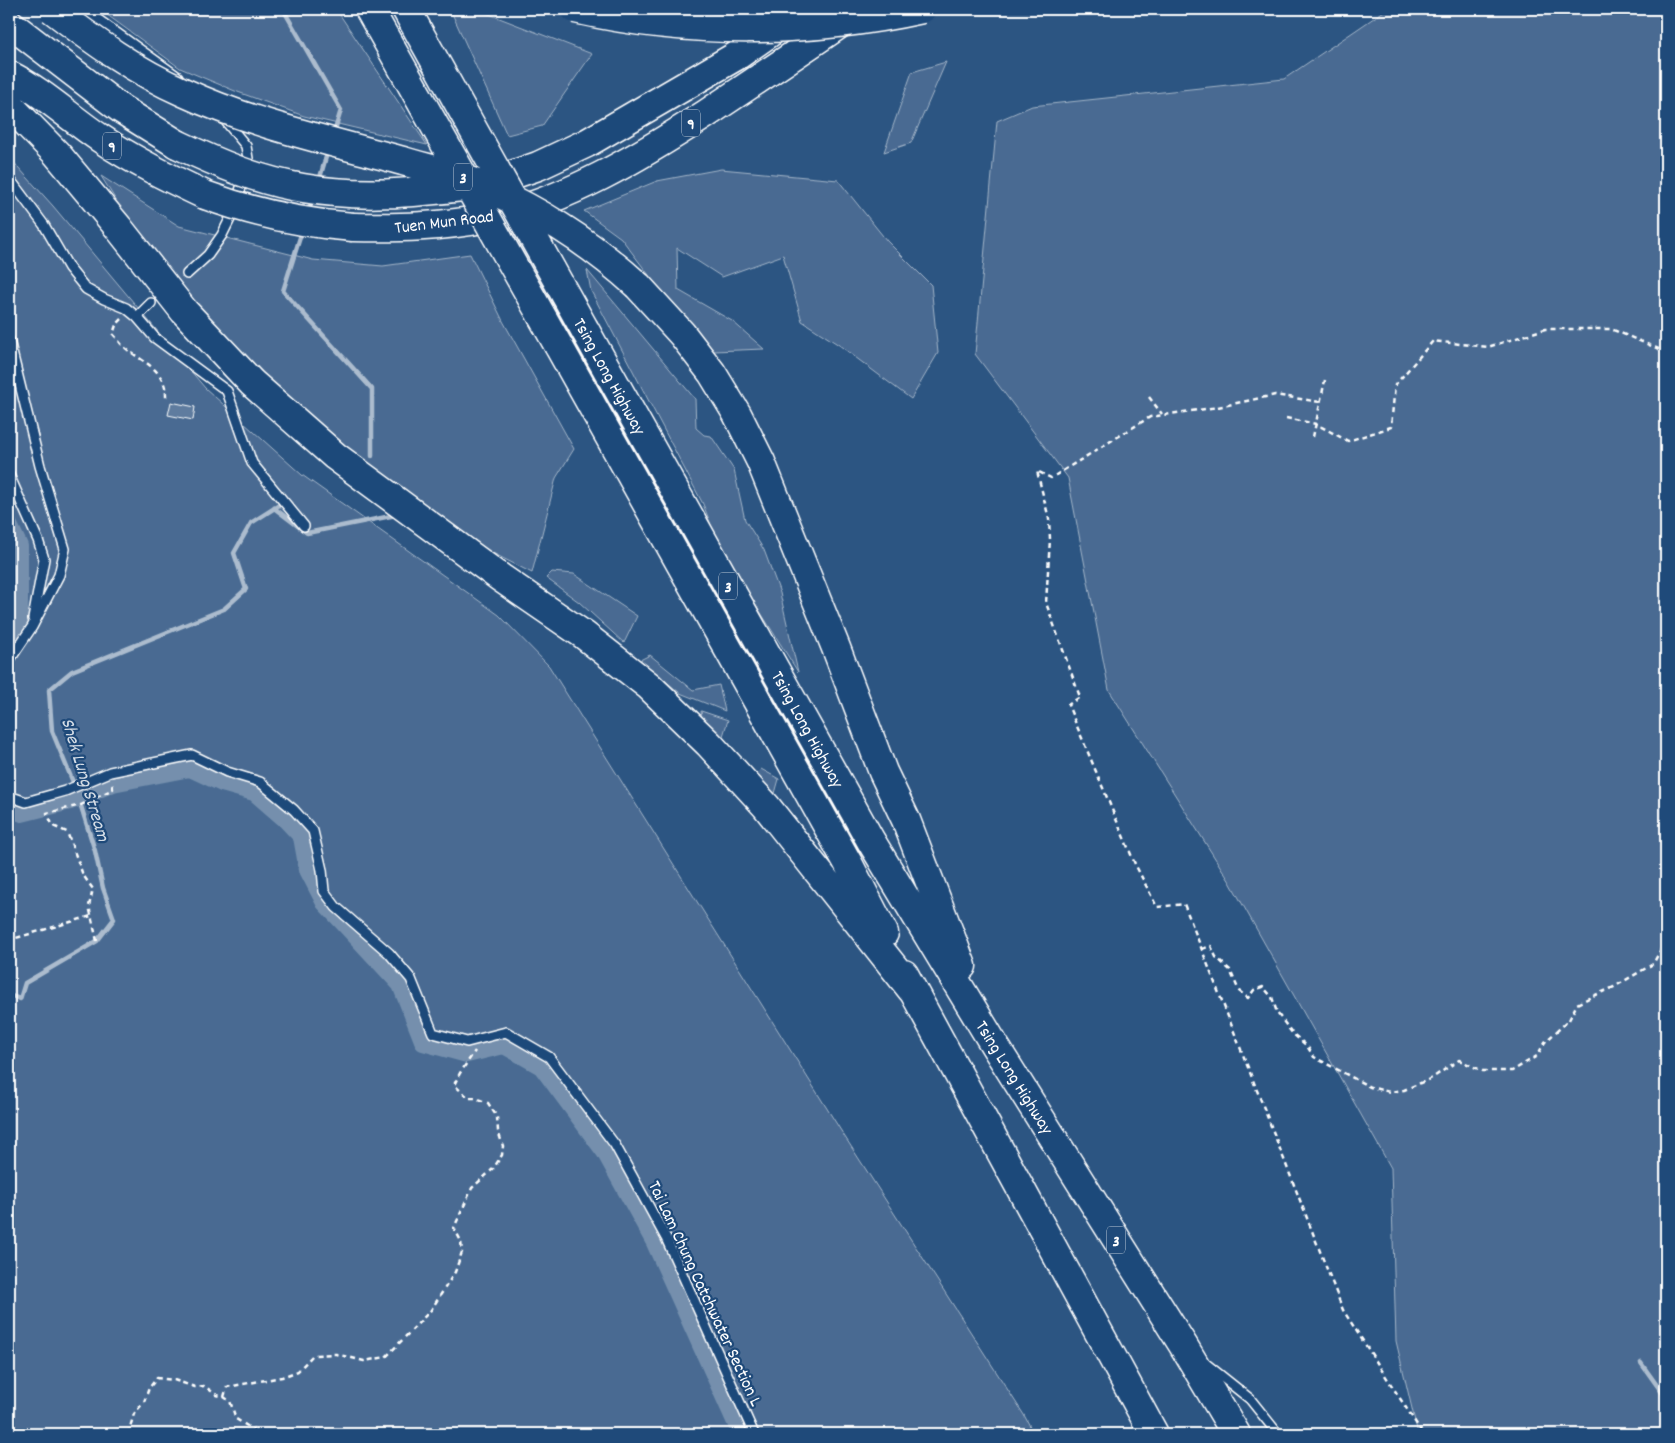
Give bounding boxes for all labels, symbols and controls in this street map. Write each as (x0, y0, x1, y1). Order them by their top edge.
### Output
road number: 9 (682, 110, 700, 136)
road number: 9 (103, 132, 121, 160)
road number: 3 (454, 163, 472, 190)
street label: Tuen Mun Road (393, 205, 495, 242)
street label: Tsing Long Highway (565, 314, 651, 441)
road number: 3 (719, 572, 737, 600)
street label: Tsing Long Highway (763, 667, 849, 794)
water label: Shek Lung Stream (52, 715, 116, 846)
street label: Tsing Long Highway (968, 1017, 1058, 1141)
street label: Tai Lam Chung Catchwater Section L (640, 1177, 767, 1412)
road number: 3 (1107, 1226, 1125, 1254)

